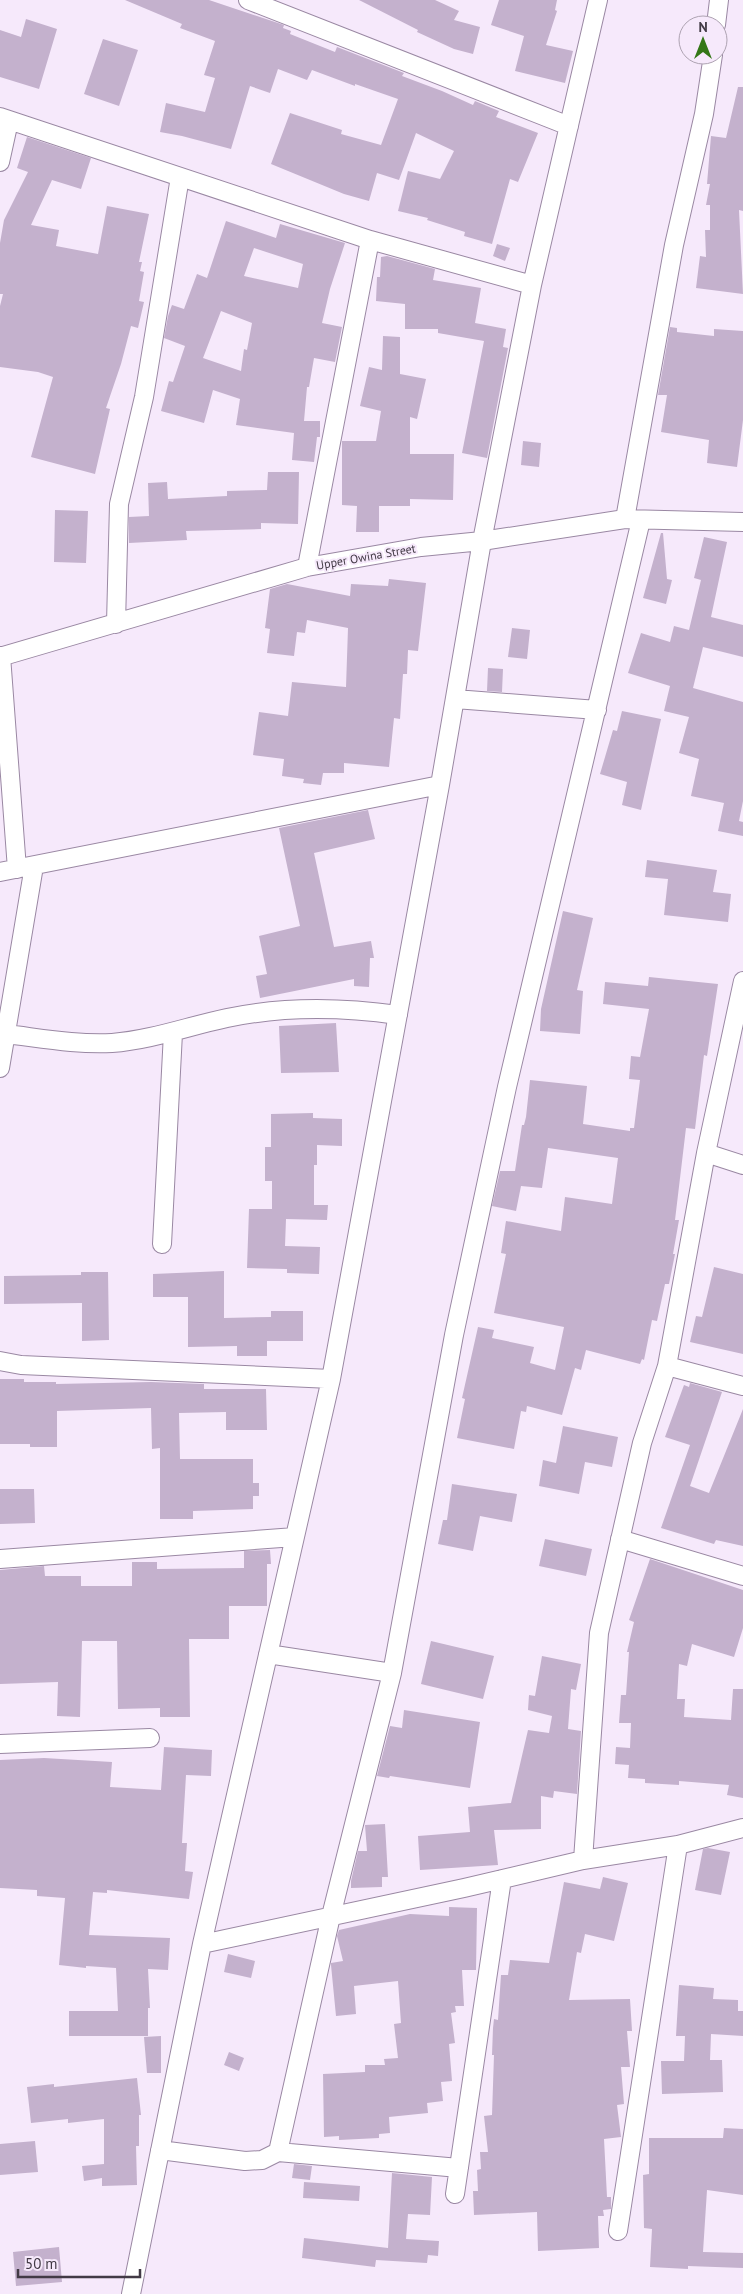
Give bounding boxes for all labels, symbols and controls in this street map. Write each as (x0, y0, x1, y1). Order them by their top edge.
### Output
north arrow (678, 15, 728, 65)
text: N (698, 18, 708, 36)
street label: Upper Owina Street (315, 540, 417, 573)
scale bar (18, 2246, 140, 2278)
text: 50 m (25, 2254, 58, 2273)

